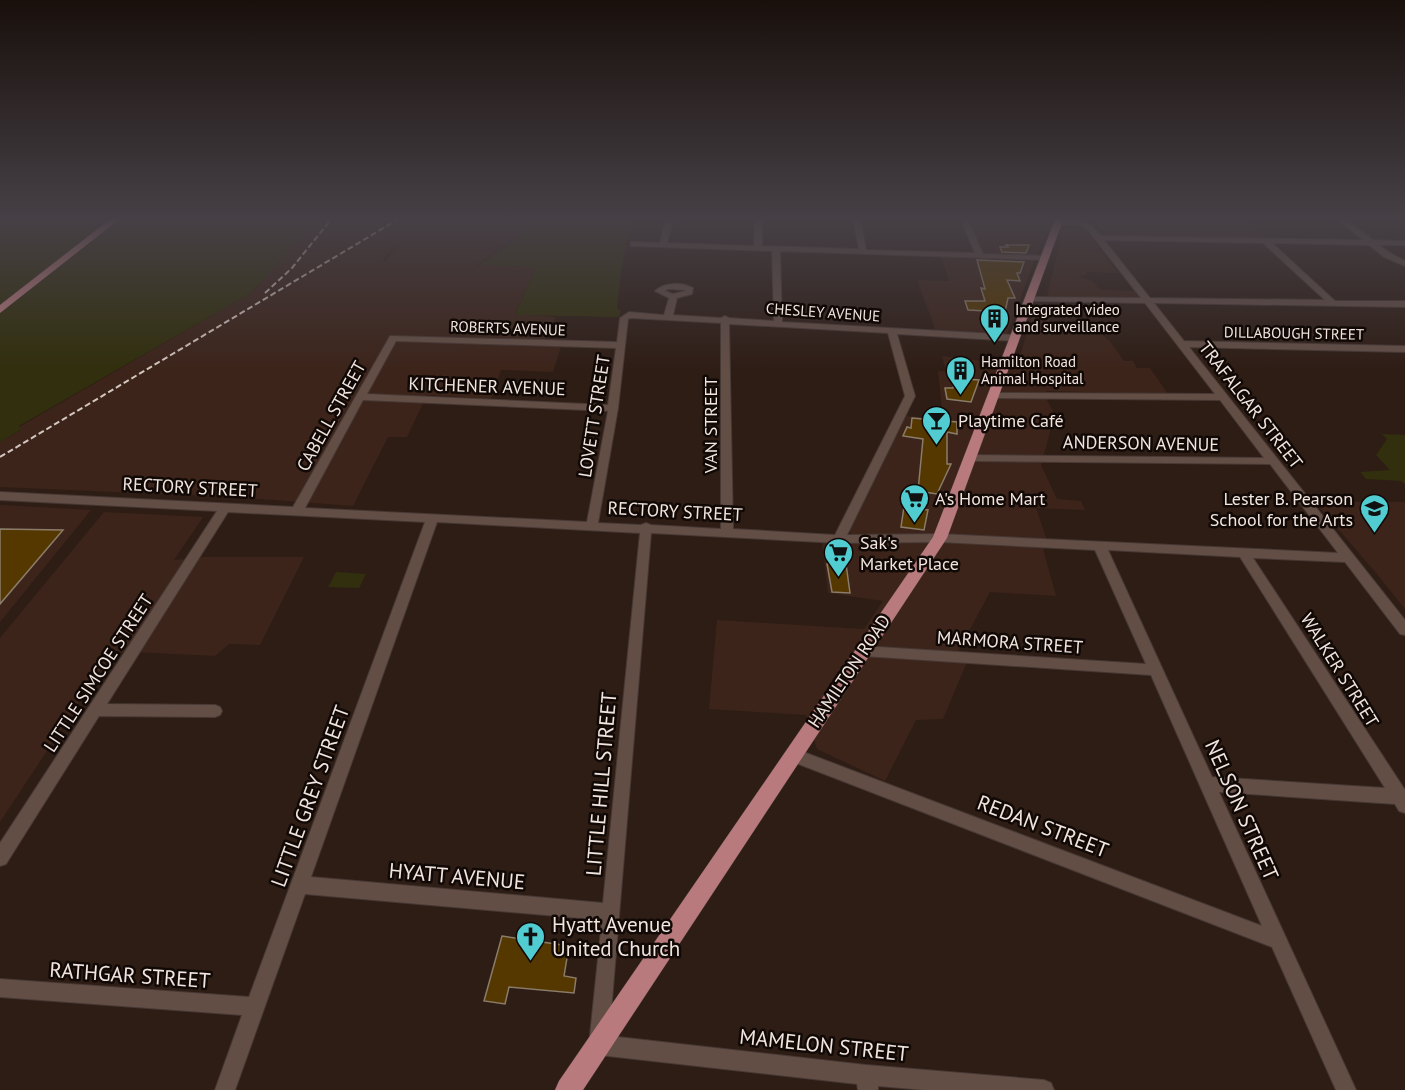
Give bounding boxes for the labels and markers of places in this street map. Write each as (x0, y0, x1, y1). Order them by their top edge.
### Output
place label: Integrated video and surveillance (1015, 300, 1120, 336)
building icon: Integrated video and surveillance (978, 302, 1010, 344)
place label: Hamilton Road Animal Hospital (981, 352, 1084, 388)
building icon: Hamilton Road Animal Hospital (944, 354, 976, 396)
bar icon: Playtime Café (921, 404, 953, 446)
place label: Playtime Café (958, 409, 1064, 432)
supermarket icon: A's Home Mart (898, 482, 930, 524)
place label: A's Home Mart (935, 487, 1045, 510)
place label: Lester B. Pearson School for the Arts (1210, 487, 1353, 531)
school or university icon: Lester B. Pearson School for the Arts (1358, 492, 1390, 534)
place label: Sak's Market Place (860, 531, 959, 575)
supermarket icon: Sak's Market Place (823, 536, 855, 578)
place label: Hyatt Avenue United Church (552, 911, 680, 962)
church icon: Hyatt Avenue United Church (515, 920, 547, 962)

